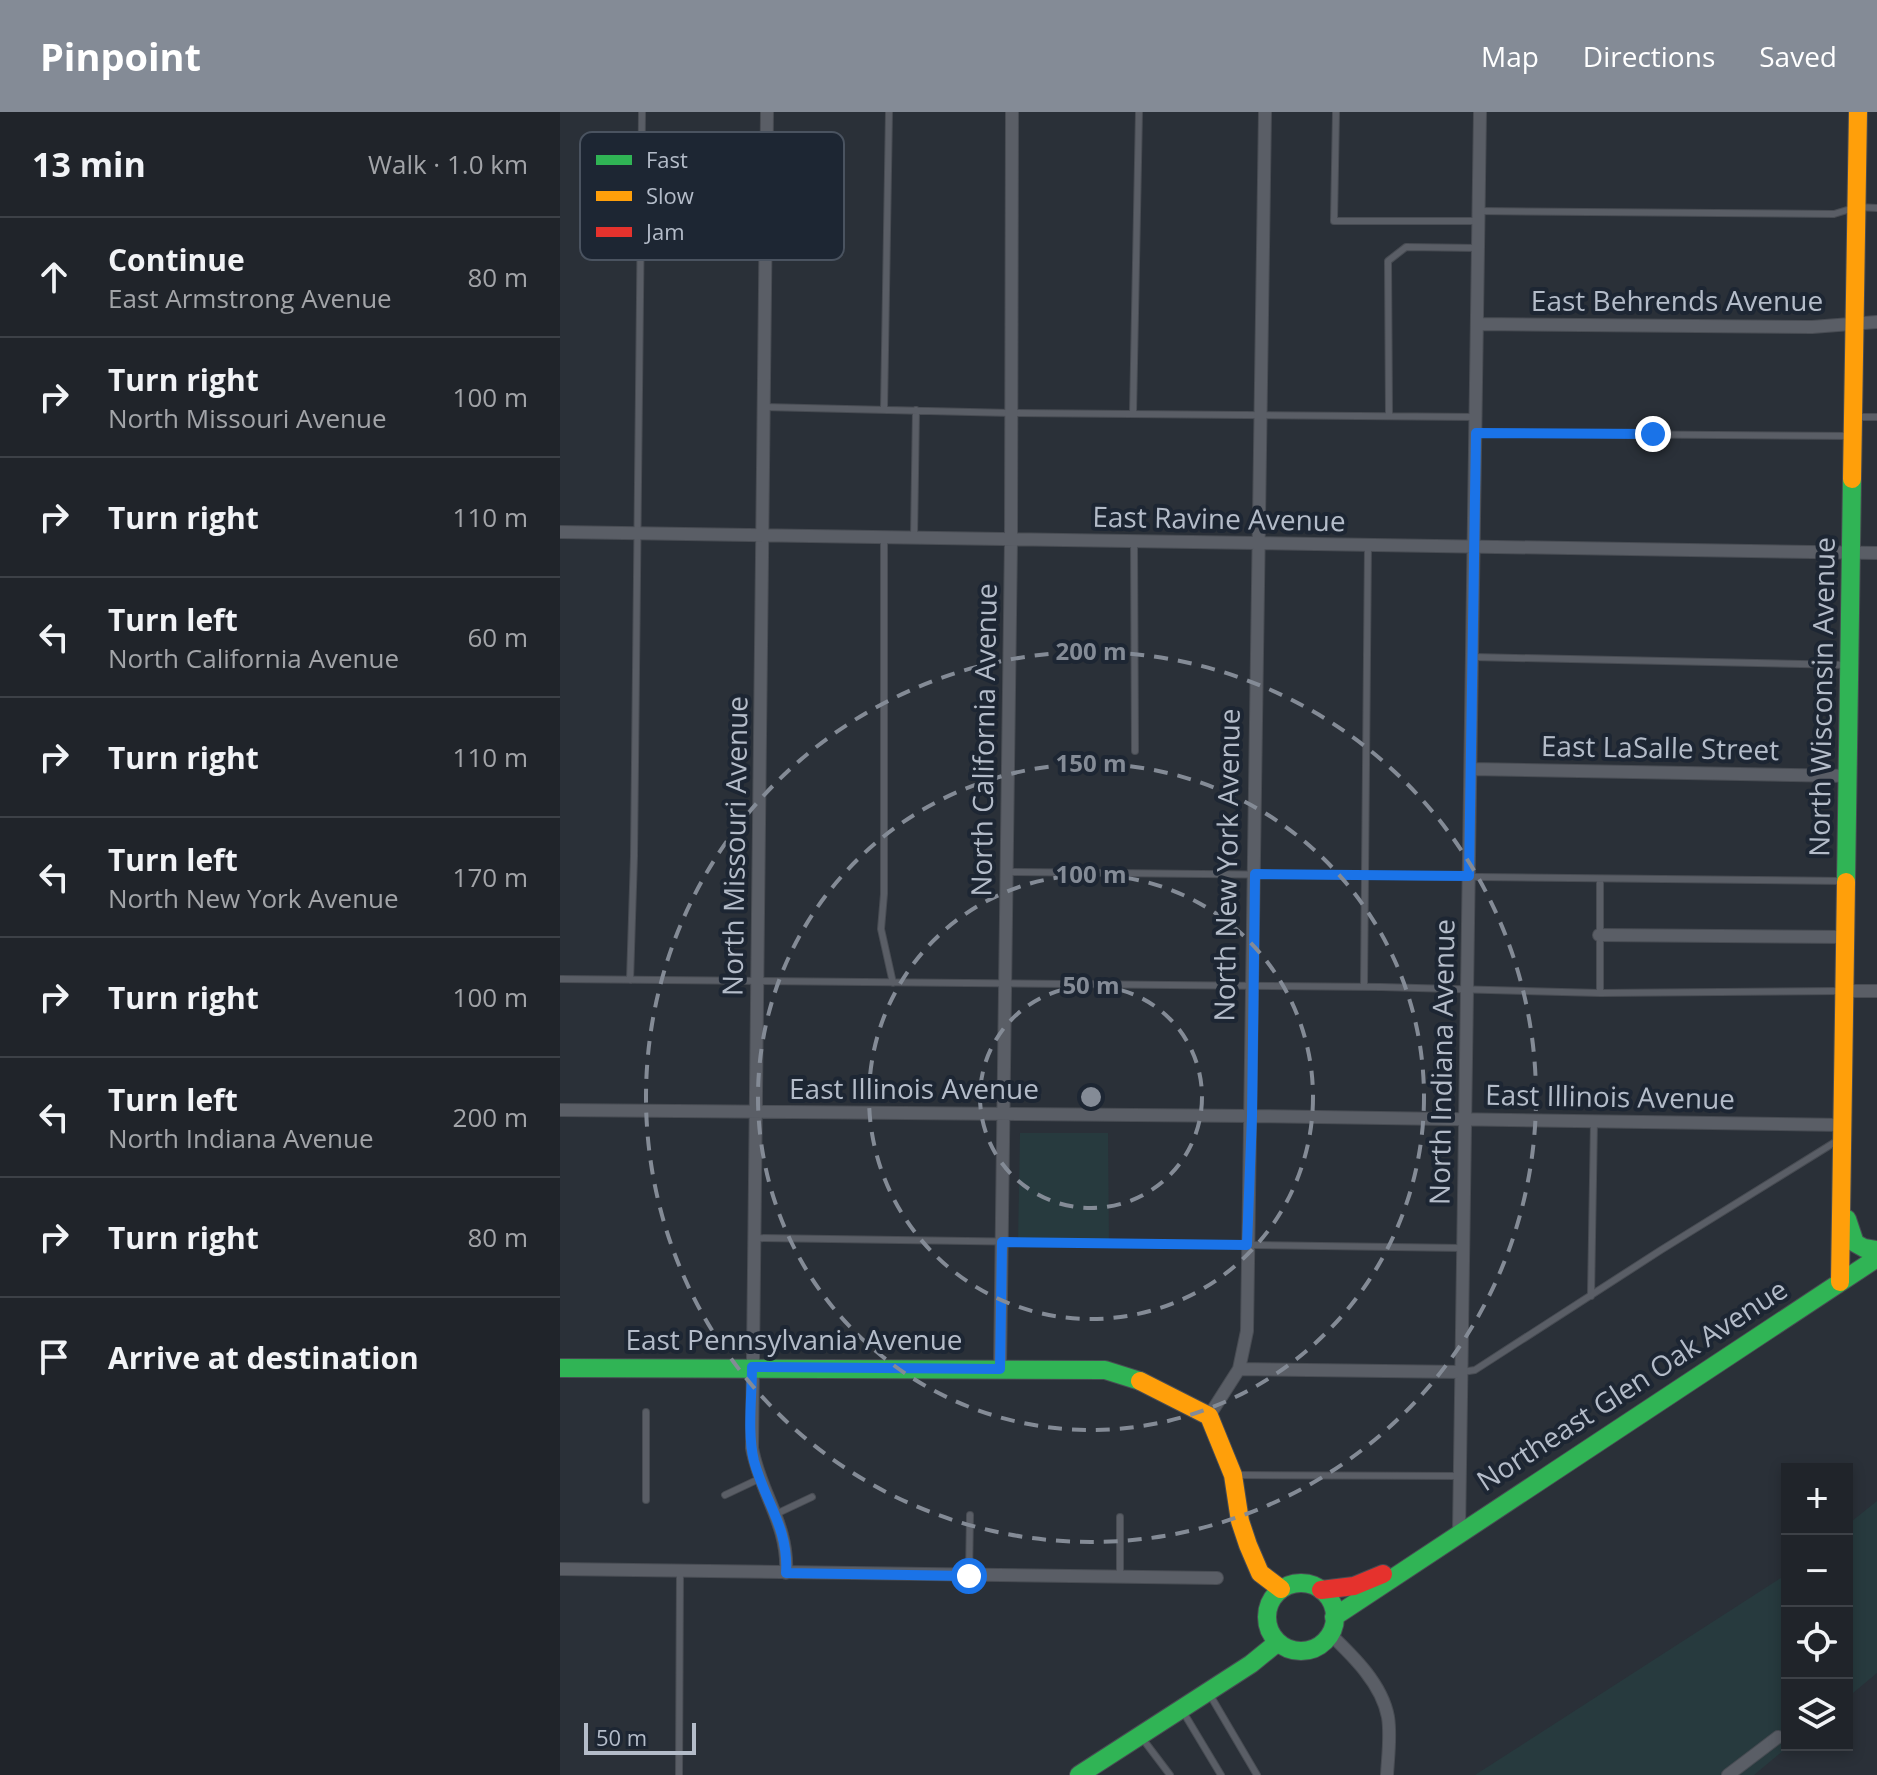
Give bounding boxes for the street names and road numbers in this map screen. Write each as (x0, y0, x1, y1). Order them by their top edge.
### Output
street label: East Behrends Avenue (1531, 281, 1823, 319)
street label: East Ravine Avenue (1092, 497, 1346, 539)
street label: North Wisconsin Avenue (1799, 537, 1843, 857)
street label: North California Avenue (961, 583, 1005, 897)
street label: North Missouri Avenue (712, 696, 756, 996)
street label: North New York Avenue (1204, 708, 1248, 1022)
street label: East LaSalle Street (1541, 726, 1779, 768)
street label: North Indiana Avenue (1420, 919, 1462, 1205)
street label: East Illinois Avenue (789, 1069, 1039, 1107)
street label: East Illinois Avenue (1485, 1075, 1735, 1117)
street label: Northeast Glen Oak Avenue (1469, 1269, 1794, 1499)
street label: East Pennsylvania Avenue (625, 1320, 963, 1358)

